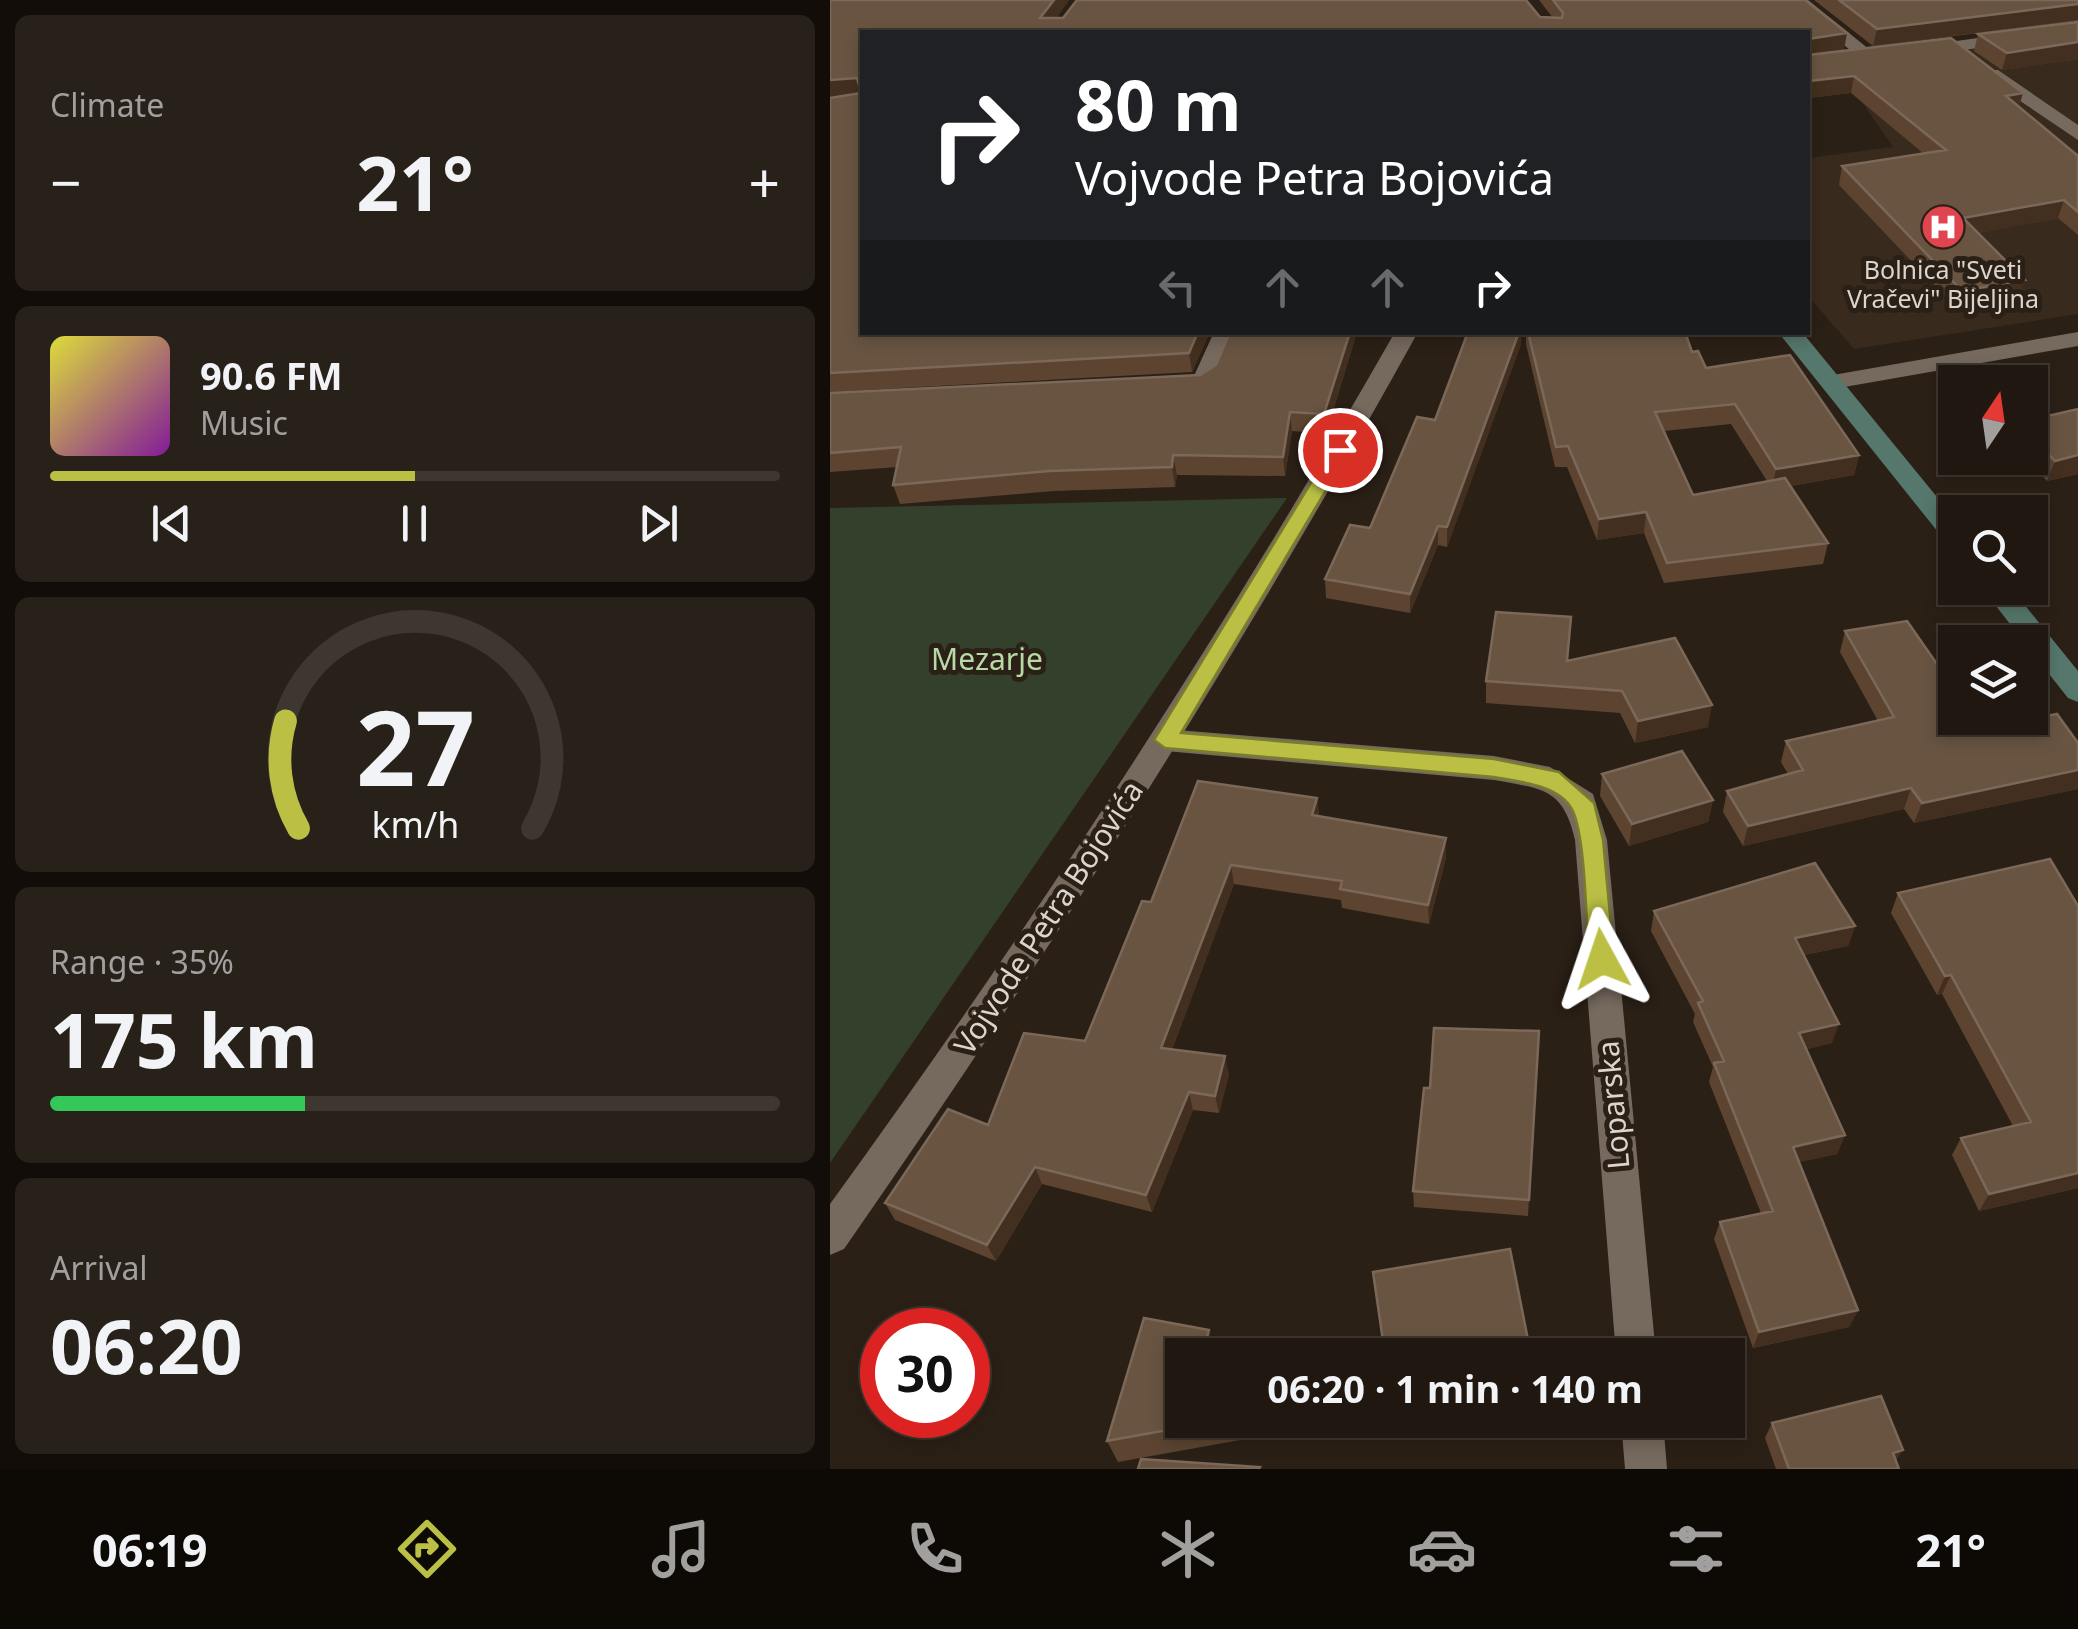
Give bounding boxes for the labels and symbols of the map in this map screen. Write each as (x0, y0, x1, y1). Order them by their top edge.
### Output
hospital icon: Bolnica "Sveti Vračevi" Bijeljina (1920, 204, 1966, 250)
place label: Bolnica "Sveti Vračevi" Bijeljina (1847, 252, 2039, 315)
north arrow (1938, 365, 2048, 475)
pin (1298, 408, 1383, 493)
park label: Mezarje (931, 638, 1043, 679)
street label: Vojvode Petra Bojovića (944, 772, 1152, 1062)
position arrow (1550, 907, 1654, 1011)
street label: Loparska (1586, 1039, 1639, 1171)
speed limit sign: 30 (860, 1308, 990, 1438)

